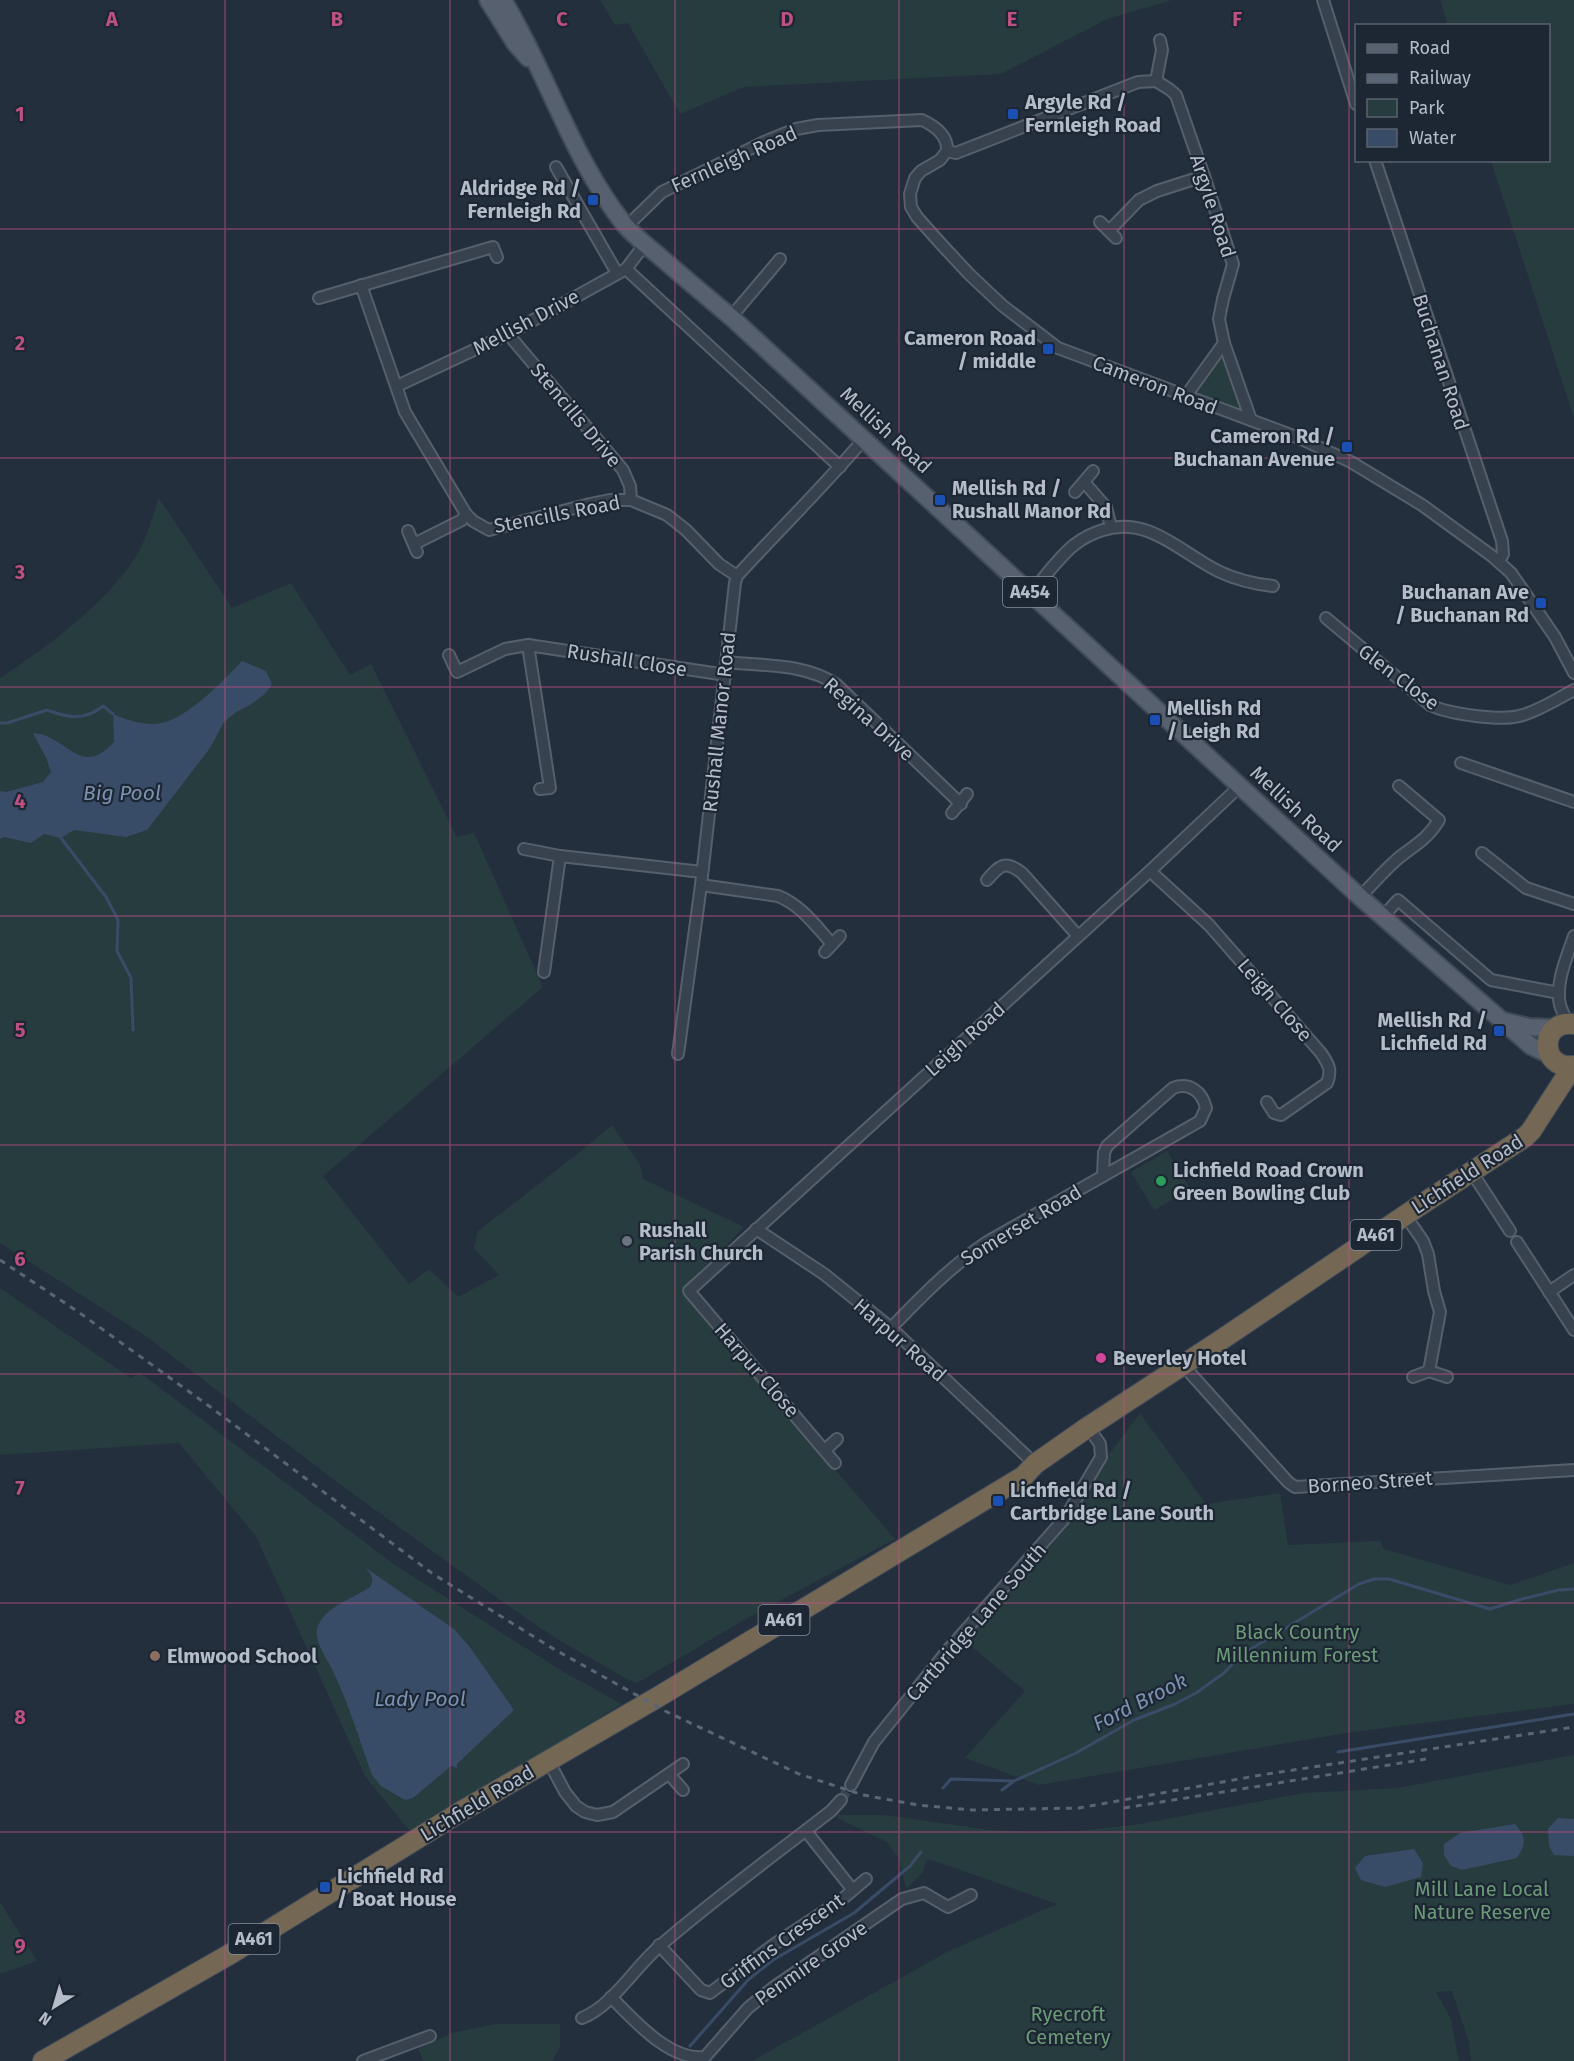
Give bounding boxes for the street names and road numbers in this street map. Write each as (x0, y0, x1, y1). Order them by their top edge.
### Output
street label: Fernleigh Road (667, 121, 801, 197)
street label: Argyle Road (1185, 151, 1241, 261)
street label: Mellish Drive (469, 284, 583, 360)
street label: Buchanan Road (1408, 291, 1474, 433)
street label: Cameron Road (1089, 350, 1221, 420)
street label: Stencills Drive (525, 358, 627, 472)
street label: Mellish Road (835, 382, 937, 478)
street label: Stencills Road (492, 490, 622, 538)
road number: A454 (1003, 577, 1057, 607)
street label: Rushall Manor Road (698, 631, 740, 813)
street label: Rushall Close (565, 639, 689, 681)
street label: Glen Close (1354, 639, 1444, 715)
street label: Regina Drive (819, 672, 919, 766)
street label: Mellish Road (1245, 761, 1347, 857)
street label: Leigh Close (1232, 954, 1318, 1046)
street label: Leigh Road (920, 997, 1010, 1081)
street label: Lichfield Road (1407, 1129, 1527, 1219)
street label: Somerset Road (956, 1179, 1086, 1271)
road number: A461 (1350, 1220, 1402, 1250)
street label: Harpur Road (849, 1293, 951, 1387)
street label: Harpur Close (709, 1318, 805, 1422)
street label: Borneo Street (1307, 1466, 1434, 1498)
street label: Cartbridge Lane South (901, 1538, 1051, 1706)
road number: A461 (758, 1605, 810, 1635)
street label: Lichfield Road (416, 1760, 538, 1846)
street label: Griffins Crescent (715, 1887, 849, 1994)
street label: Penmire Grove (750, 1915, 872, 2011)
road number: A461 (228, 1924, 280, 1954)

